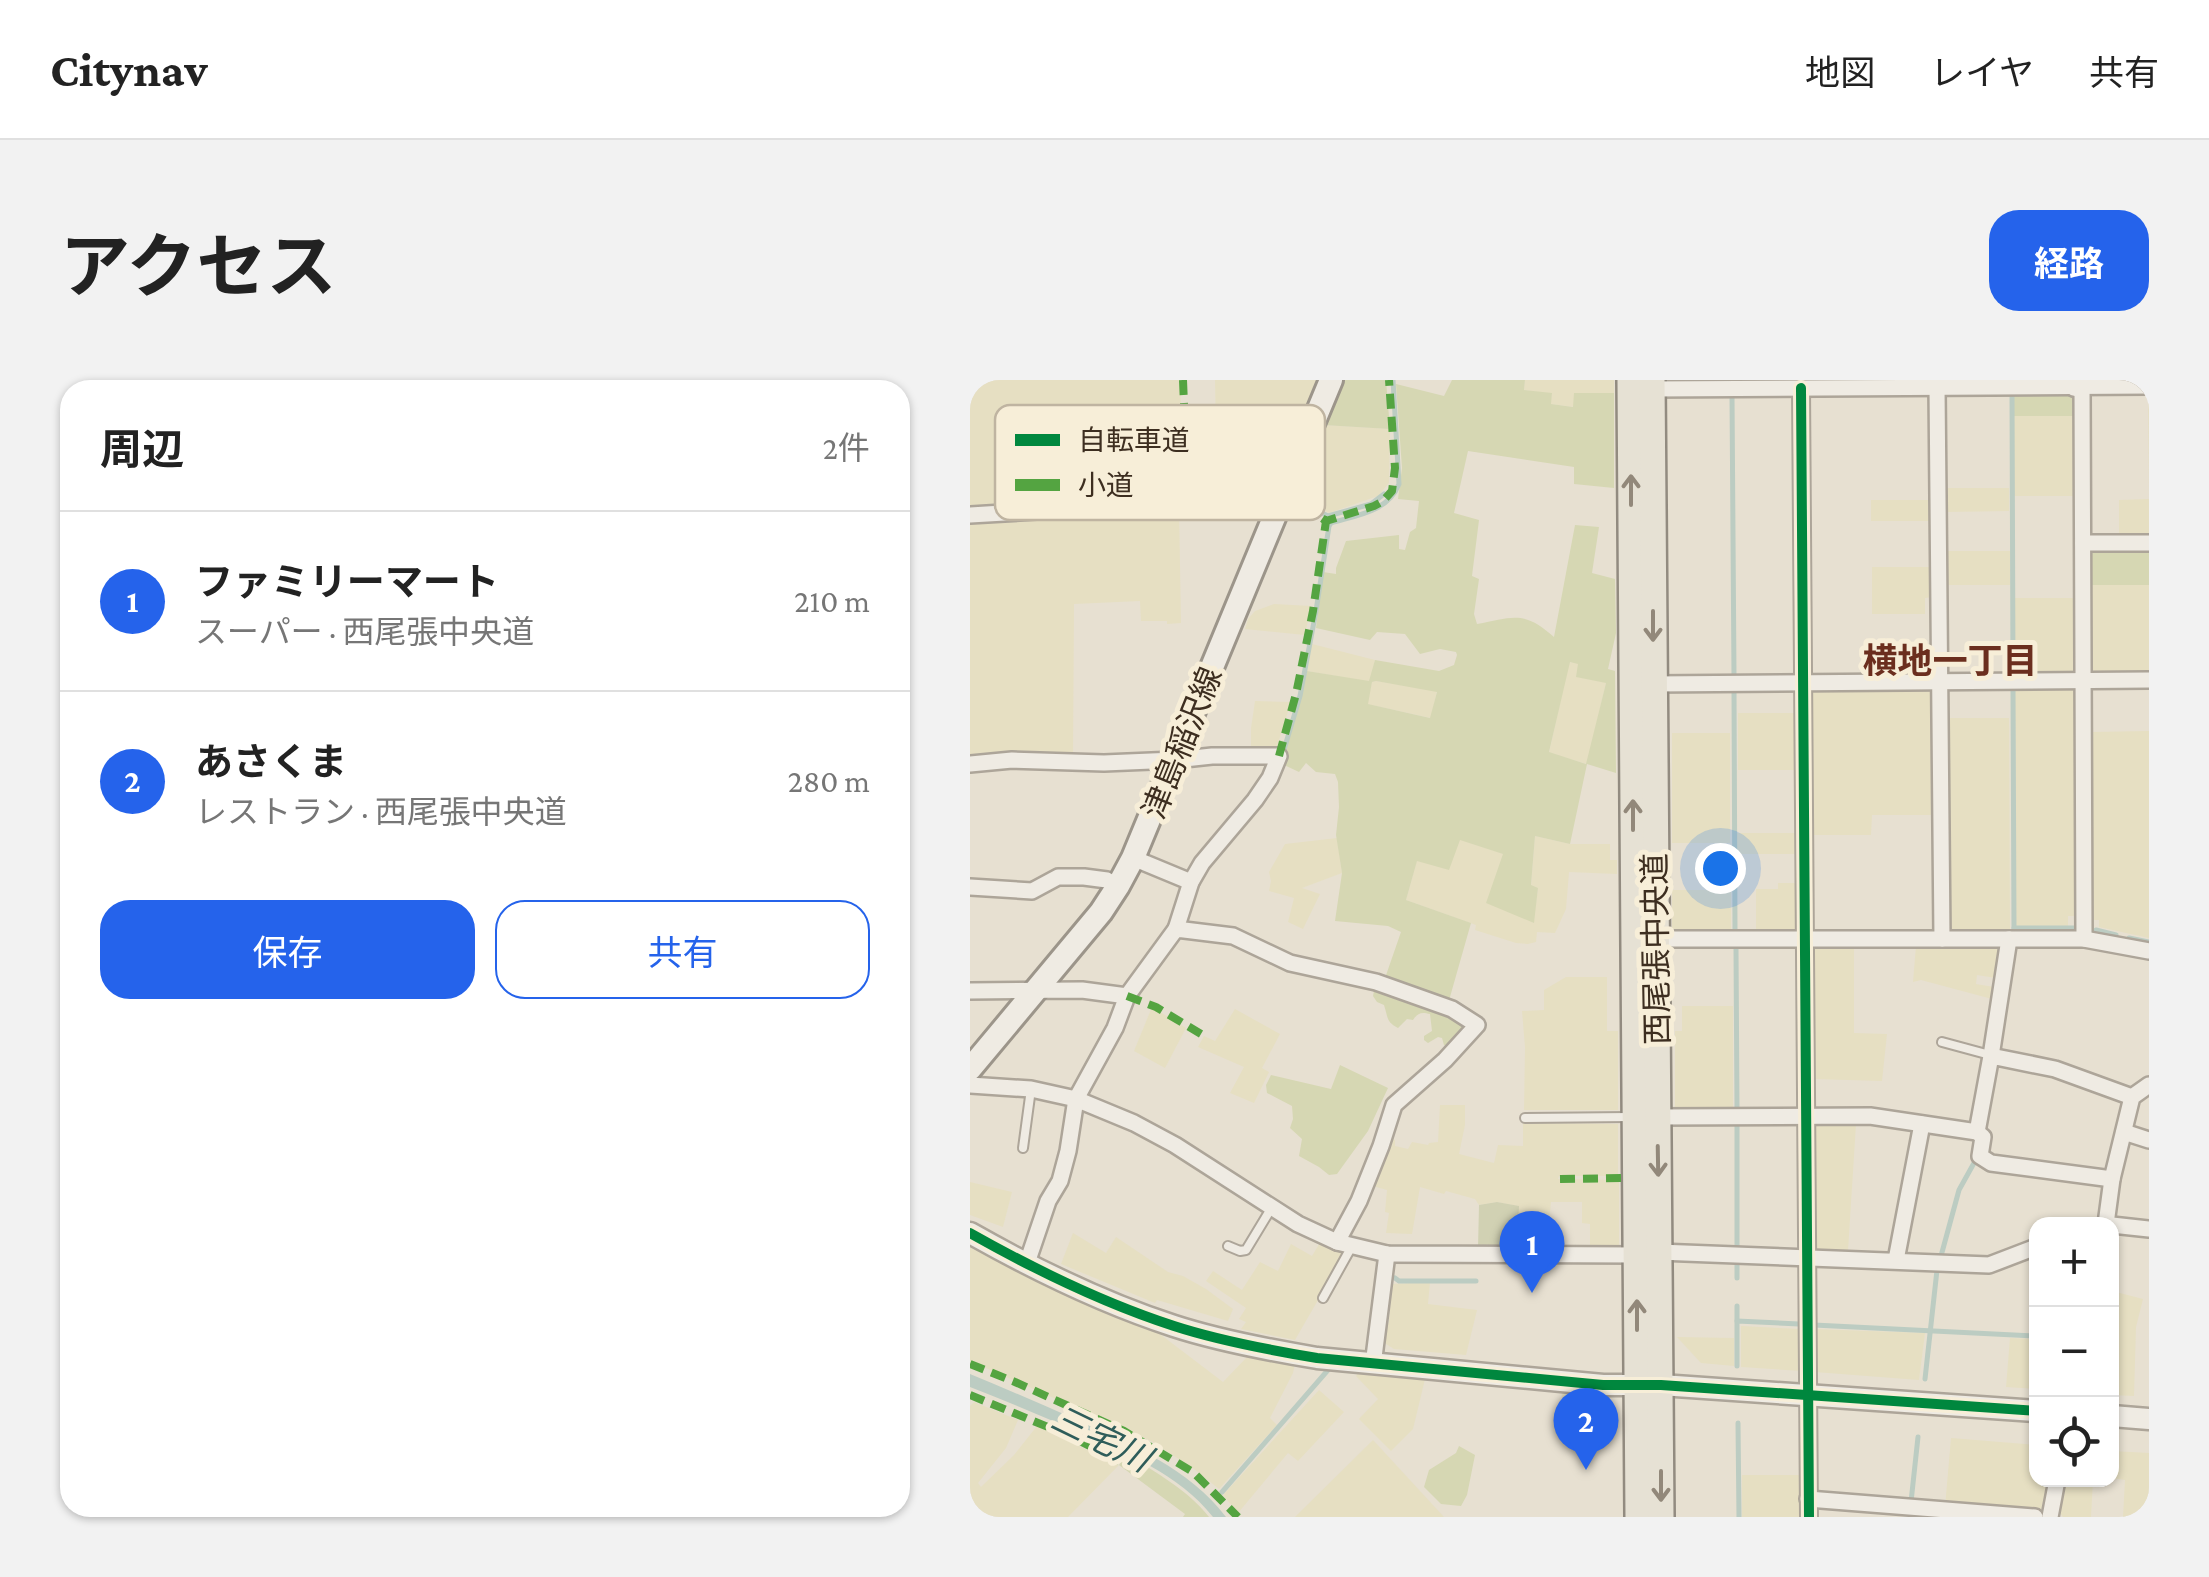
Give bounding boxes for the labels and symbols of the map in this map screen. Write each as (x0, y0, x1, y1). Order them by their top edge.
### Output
legend (995, 405, 1325, 520)
text: 自転車道 (1078, 425, 1190, 456)
text: 小道 (1078, 470, 1134, 501)
one-way arrow (1622, 474, 1640, 506)
one-way arrow (1644, 610, 1662, 642)
district label: 横地一丁目 (1862, 642, 2038, 681)
street label: 津島稲沢線 (1135, 662, 1229, 824)
one-way arrow (1624, 799, 1642, 832)
your location (1695, 843, 1746, 894)
street label: 西尾張中央道 (1636, 853, 1676, 1045)
one-way arrow (1648, 1145, 1667, 1177)
pin: 1 (1500, 1210, 1564, 1293)
one-way arrow (1628, 1299, 1646, 1332)
pin: 2 (1554, 1388, 1618, 1470)
water label: 三宅川 (1045, 1398, 1160, 1481)
one-way arrow (1652, 1470, 1670, 1502)

